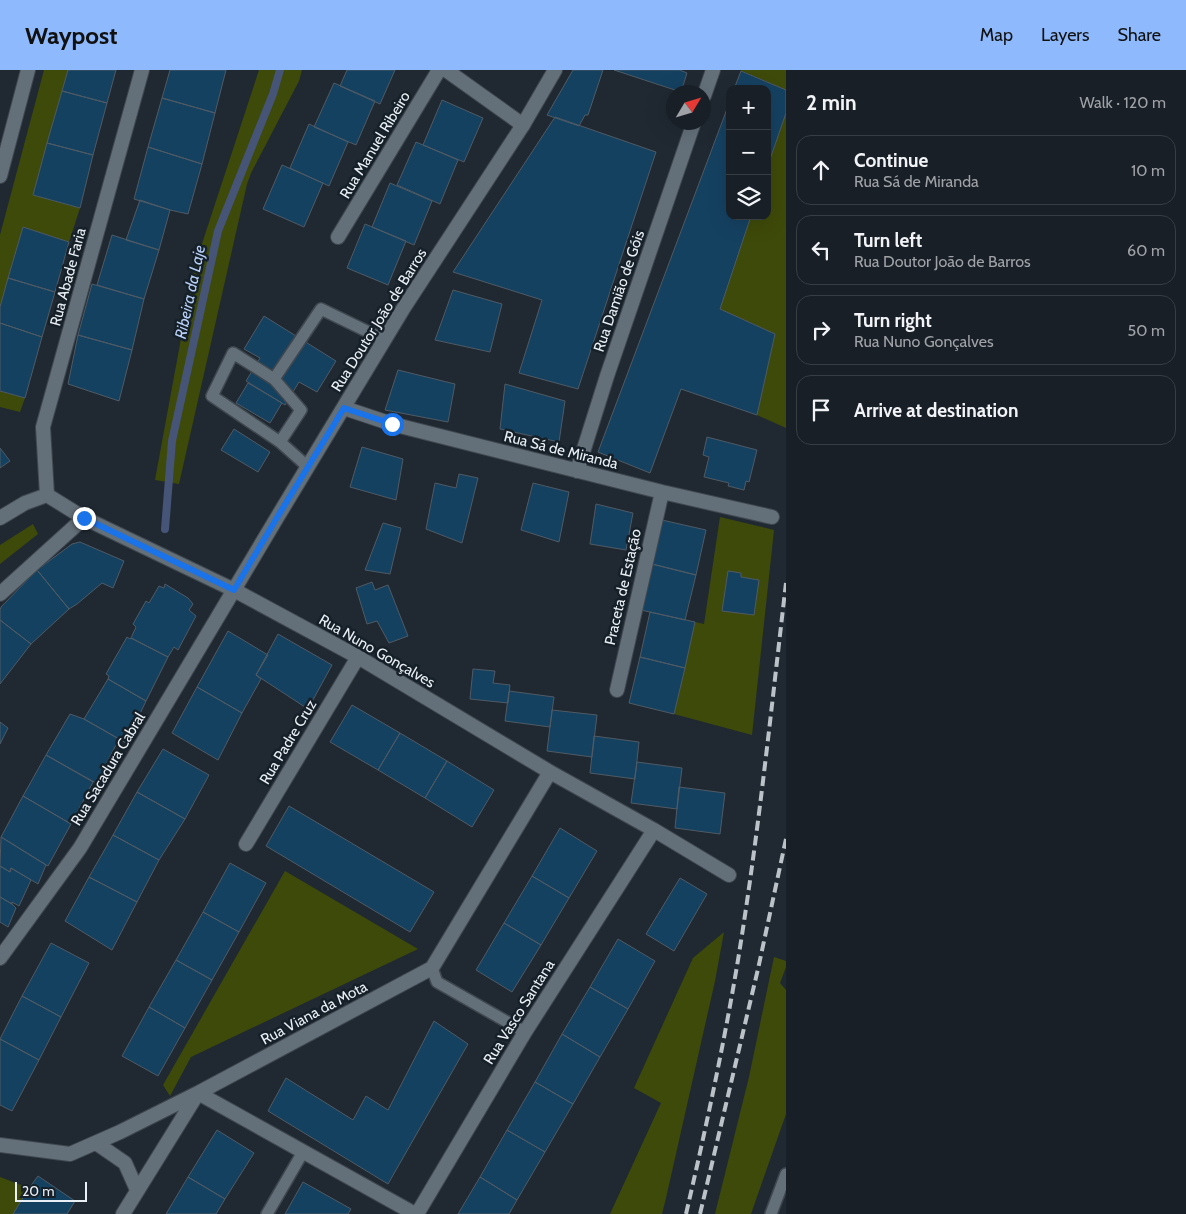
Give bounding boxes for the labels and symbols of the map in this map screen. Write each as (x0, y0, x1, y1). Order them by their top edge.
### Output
north arrow (666, 85, 711, 130)
street label: Rua Manuel Ribeiro (336, 88, 414, 202)
street label: Rua Abade Faria (46, 225, 90, 328)
street label: Rua Damião de Góis (590, 228, 648, 354)
water label: Ribeira da Laje (171, 243, 209, 341)
street label: Rua Doutor João de Barros (328, 245, 430, 395)
route start (381, 413, 404, 436)
street label: Rua Sá de Miranda (502, 427, 621, 473)
route end (73, 507, 96, 530)
street label: Praceta de Estação (601, 527, 645, 647)
street label: Rua Nuno Gonçalves (316, 611, 438, 691)
street label: Rua Padre Cruz (256, 696, 320, 788)
street label: Rua Sacadura Cabral (67, 709, 149, 829)
street label: Rua Vasco Santana (480, 956, 559, 1068)
street label: Rua Viana da Mota (258, 977, 371, 1049)
scale bar (15, 1179, 88, 1202)

